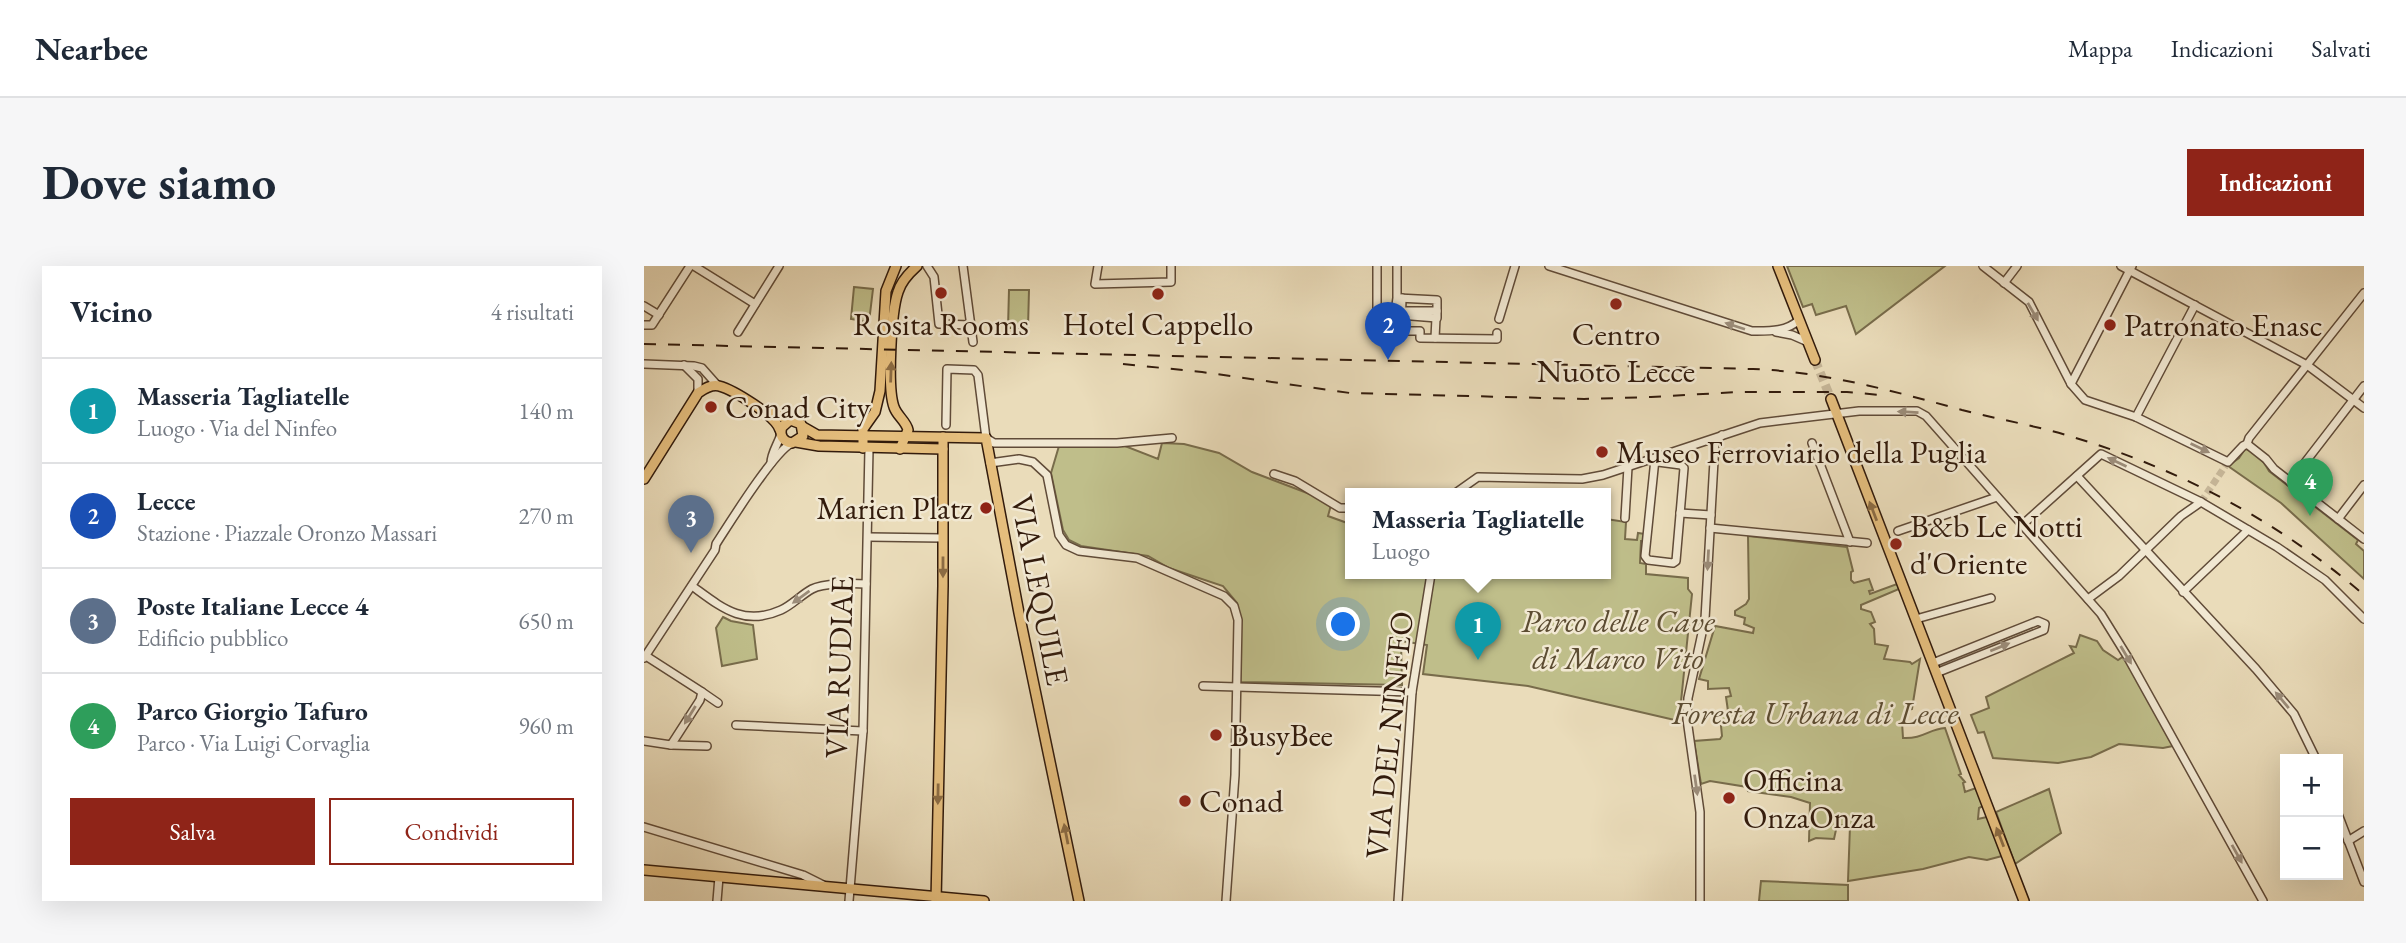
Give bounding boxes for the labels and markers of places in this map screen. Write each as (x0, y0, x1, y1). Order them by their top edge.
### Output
marker: Rosita Rooms (933, 285, 949, 301)
marker: Hotel Cappello (1150, 286, 1166, 302)
marker: Centro Nuoto Lecce (1608, 296, 1624, 312)
pin: 2 (1365, 302, 1411, 360)
place label: Rosita Rooms (853, 303, 1029, 345)
place label: Hotel Cappello (1063, 303, 1253, 345)
place label: Patronato Enasc (2124, 304, 2322, 346)
place label: Centro Nuoto Lecce (1537, 313, 1695, 392)
marker: Patronato Enasc (2102, 317, 2118, 333)
place label: Conad City (725, 386, 871, 428)
marker: Conad City (703, 399, 719, 415)
place label: Museo Ferroviario della Puglia (1616, 431, 1987, 473)
marker: Museo Ferroviario della Puglia (1594, 444, 1610, 460)
pin: 4 (2287, 458, 2333, 516)
place label: Marien Platz (817, 487, 972, 529)
pin: 3 (668, 495, 714, 553)
marker: Marien Platz (978, 500, 994, 516)
place label: B&b Le Notti d'Oriente (1910, 505, 2083, 584)
marker: B&b Le Notti d'Oriente (1888, 536, 1904, 552)
pin: 1 (1455, 602, 1501, 660)
place label: BusyBee (1230, 714, 1333, 756)
marker: BusyBee (1208, 727, 1224, 743)
place label: Officina OnzaOnza (1743, 759, 1876, 838)
place label: Conad (1199, 780, 1284, 822)
marker: Officina OnzaOnza (1721, 790, 1737, 806)
marker: Conad (1177, 793, 1193, 809)

